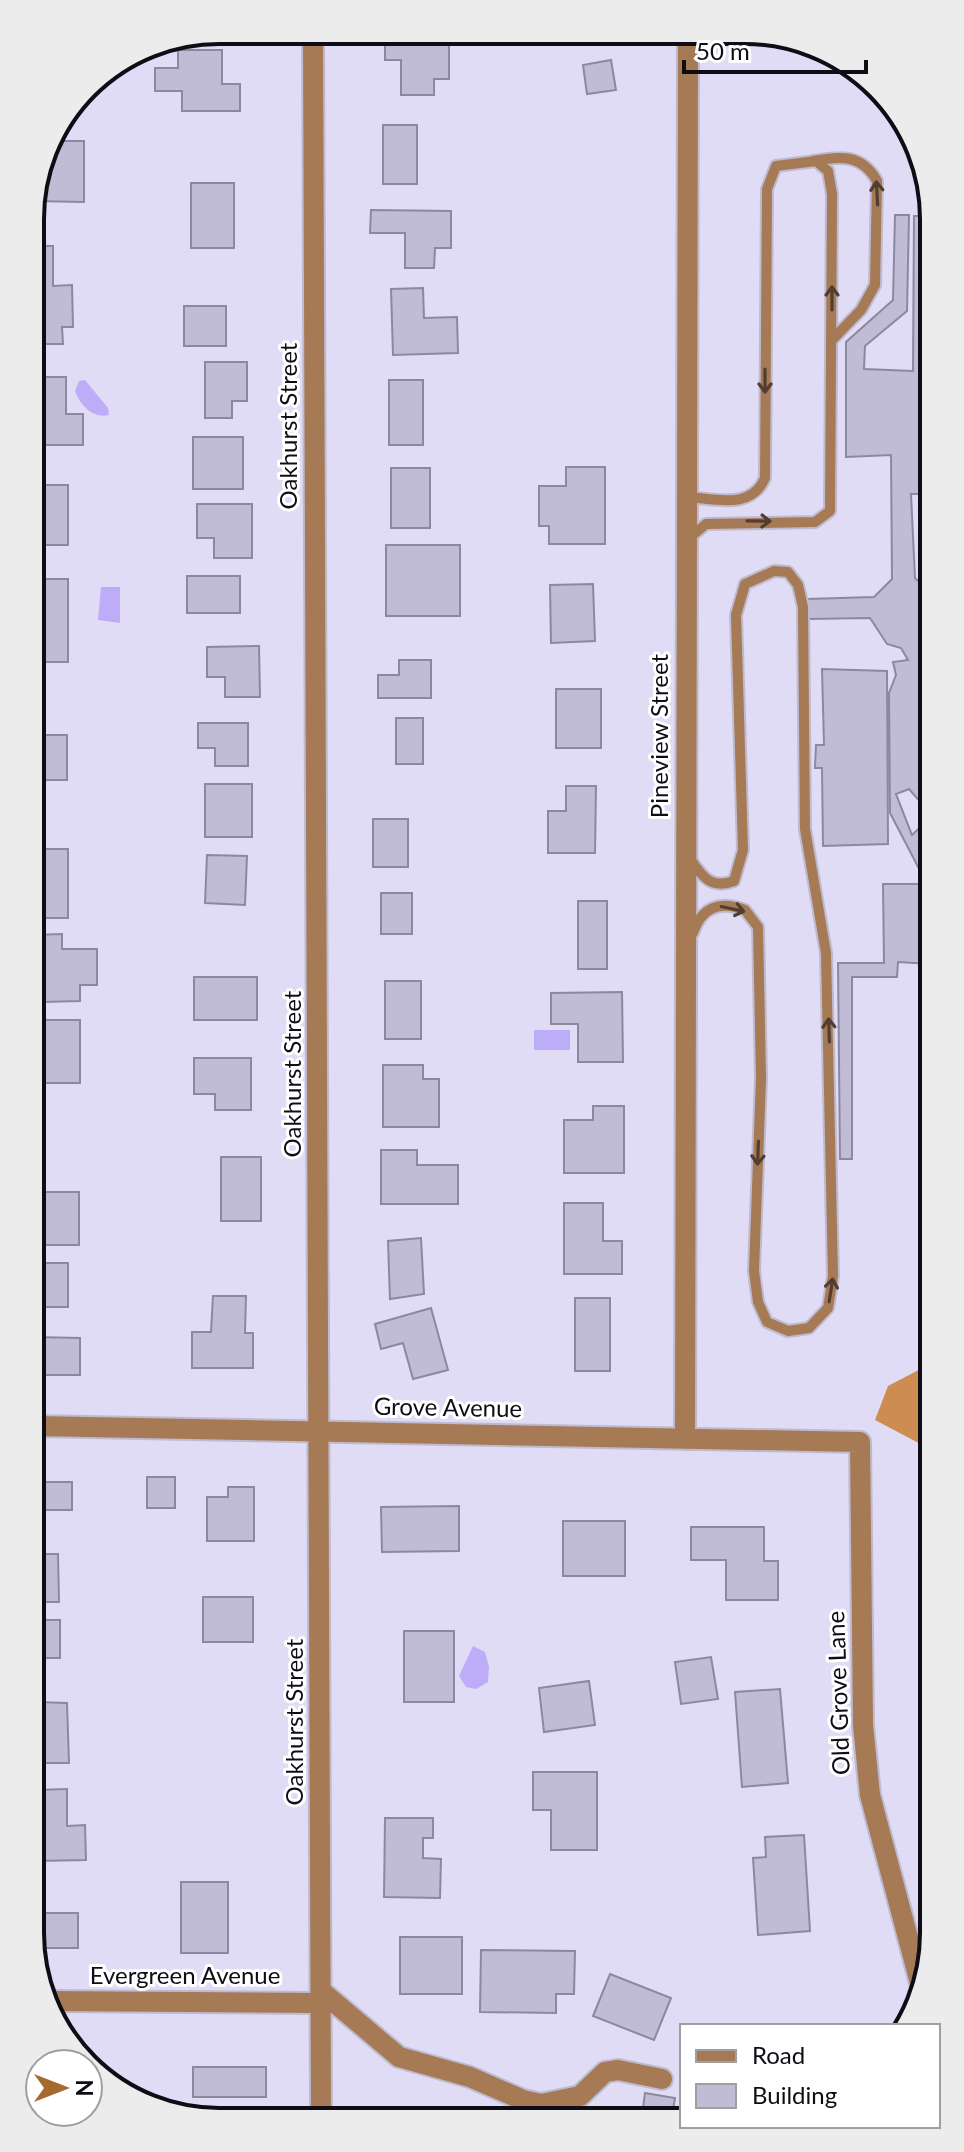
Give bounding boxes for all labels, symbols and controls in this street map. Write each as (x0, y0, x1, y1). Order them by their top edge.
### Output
scale bar (684, 24, 866, 74)
text: 50 m (696, 36, 750, 65)
one-way arrow (869, 180, 884, 207)
one-way arrow (824, 285, 840, 312)
street label: Oakhurst Street (273, 342, 302, 509)
one-way arrow (757, 367, 773, 394)
one-way arrow (745, 513, 772, 529)
street label: Pineview Street (644, 653, 673, 818)
one-way arrow (720, 902, 745, 917)
street label: Oakhurst Street (277, 990, 306, 1157)
one-way arrow (821, 1017, 836, 1044)
one-way arrow (751, 1139, 766, 1166)
one-way arrow (824, 1278, 839, 1303)
street label: Grove Avenue (374, 1391, 522, 1422)
street label: Old Grove Lane (820, 1610, 855, 1776)
street label: Oakhurst Street (279, 1638, 308, 1805)
street label: Evergreen Avenue (90, 1960, 280, 1989)
legend (680, 2024, 940, 2128)
text: Road (752, 2040, 805, 2069)
north arrow (24, 2048, 104, 2128)
text: N (71, 2080, 98, 2096)
text: Building (752, 2080, 837, 2109)

